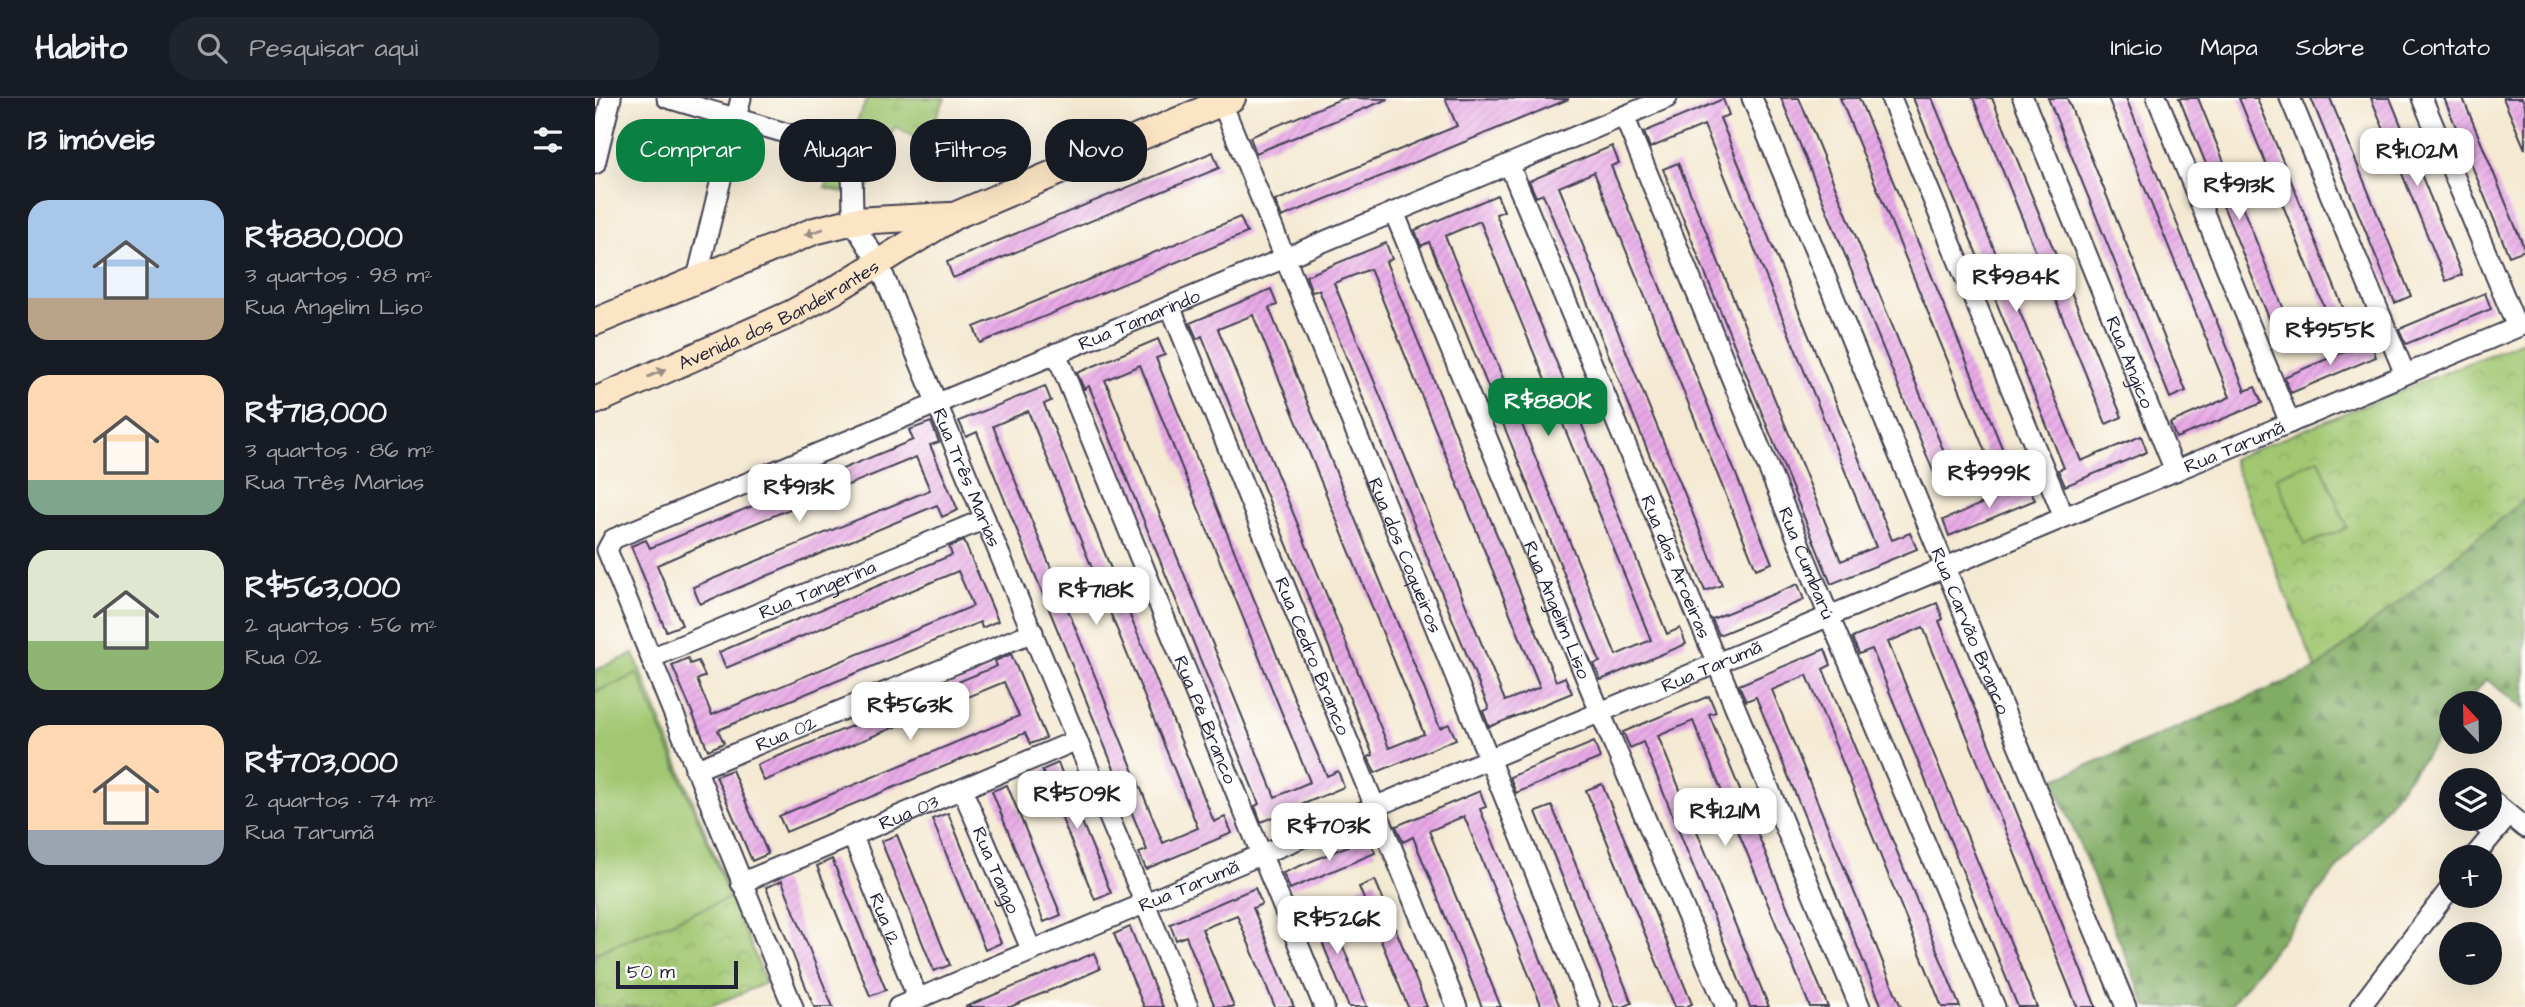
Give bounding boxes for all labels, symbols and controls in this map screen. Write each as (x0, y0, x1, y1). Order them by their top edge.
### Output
search box (169, 17, 659, 80)
text: Habito (35, 25, 127, 71)
icon: search (193, 29, 231, 67)
text: Pesquisar aqui (249, 30, 418, 66)
text: Início (2111, 31, 2162, 65)
text: Mapa (2200, 31, 2258, 65)
text: Sobre (2296, 31, 2364, 65)
text: Contato (2402, 31, 2490, 65)
text: 13 imóveis (28, 119, 155, 161)
chip: Comprar (616, 119, 765, 182)
chip: Alugar (779, 119, 896, 182)
chip: Filtros (910, 119, 1031, 182)
chip: Novo (1045, 119, 1147, 182)
icon: filters (529, 121, 567, 159)
pin: R$1.02M (2352, 129, 2482, 188)
text: R$1.02M (2376, 135, 2458, 167)
pin: R$913K (2182, 162, 2296, 222)
text: R$913K (2204, 169, 2274, 201)
text: R$880,000 (245, 217, 403, 259)
one-way arrow (803, 227, 824, 238)
icon: home (84, 228, 168, 312)
street label: Avenida dos Bandeirantes (674, 254, 885, 377)
pin: R$984K (1959, 254, 2073, 314)
text: 3 quartos · 98 m² (245, 259, 433, 291)
text: R$984K (1973, 261, 2059, 293)
street label: Rua Tamarindo (1074, 283, 1205, 358)
text: Rua Angelim Liso (245, 291, 423, 323)
pin: R$955K (2273, 308, 2387, 367)
street label: Rua Angico (2098, 312, 2160, 413)
text: R$955K (2286, 314, 2374, 346)
one-way arrow (647, 367, 668, 378)
pin: R$880K (1491, 378, 1605, 438)
text: R$880K (1504, 385, 1592, 417)
text: R$718,000 (245, 392, 387, 434)
icon: home (84, 403, 168, 487)
street label: Rua Três Marias (925, 404, 1007, 551)
street label: Rua Tarumã (2180, 414, 2289, 481)
text: 3 quartos · 86 m² (245, 434, 434, 466)
pin: R$999K (1932, 450, 2046, 510)
text: R$999K (1948, 457, 2030, 489)
pin: R$913K (742, 464, 856, 524)
text: Rua Três Marias (245, 466, 424, 498)
text: R$913K (764, 471, 834, 503)
street label: Rua dos Coqueiros (1361, 474, 1448, 637)
street label: Rua das Aroeiras (1633, 491, 1717, 643)
street label: Rua Cumbarú (1771, 503, 1841, 624)
street label: Rua Angelim Liso (1516, 537, 1597, 683)
street label: Rua Carvão Branco (1923, 544, 2016, 719)
street label: Rua Tangerina (755, 554, 881, 627)
text: R$563,000 (245, 567, 401, 609)
pin: R$718K (1039, 568, 1153, 627)
street label: Rua Cedro Branco (1267, 573, 1356, 740)
text: R$718K (1058, 574, 1134, 606)
icon: home (84, 578, 168, 662)
text: 2 quartos · 56 m² (245, 609, 437, 641)
street label: Rua Tarumã (1657, 634, 1767, 700)
text: Rua 02 (245, 641, 322, 673)
street label: Rua Pé Branco (1166, 652, 1243, 789)
pin: R$563K (853, 682, 967, 742)
text: R$563K (867, 689, 953, 721)
north arrow (2439, 691, 2503, 754)
map controls (2439, 691, 2502, 985)
street label: Rua 02 (752, 710, 821, 759)
text: R$703,000 (245, 742, 398, 784)
icon: home (84, 753, 168, 837)
button: layers (2439, 768, 2502, 831)
pin: R$509K (1020, 772, 1134, 831)
text: R$509K (1033, 778, 1121, 810)
text: 2 quartos · 74 m² (245, 784, 436, 816)
street label: Rua 03 (875, 788, 943, 838)
pin: R$1.21M (1660, 788, 1790, 848)
text: R$1.21M (1690, 795, 1760, 827)
pin: R$703K (1272, 804, 1386, 863)
text: R$703K (1287, 810, 1371, 842)
text: Rua Tarumã (245, 816, 374, 848)
street label: Rua Tango (965, 823, 1026, 918)
button: + (2439, 845, 2502, 908)
street label: Rua Tarumã (1135, 853, 1244, 920)
street label: Rua 12 (862, 889, 907, 949)
pin: R$526K (1280, 896, 1394, 956)
text: R$526K (1294, 903, 1381, 935)
button: − (2439, 922, 2502, 985)
scale bar (616, 958, 739, 990)
text: 50 m (627, 959, 675, 986)

